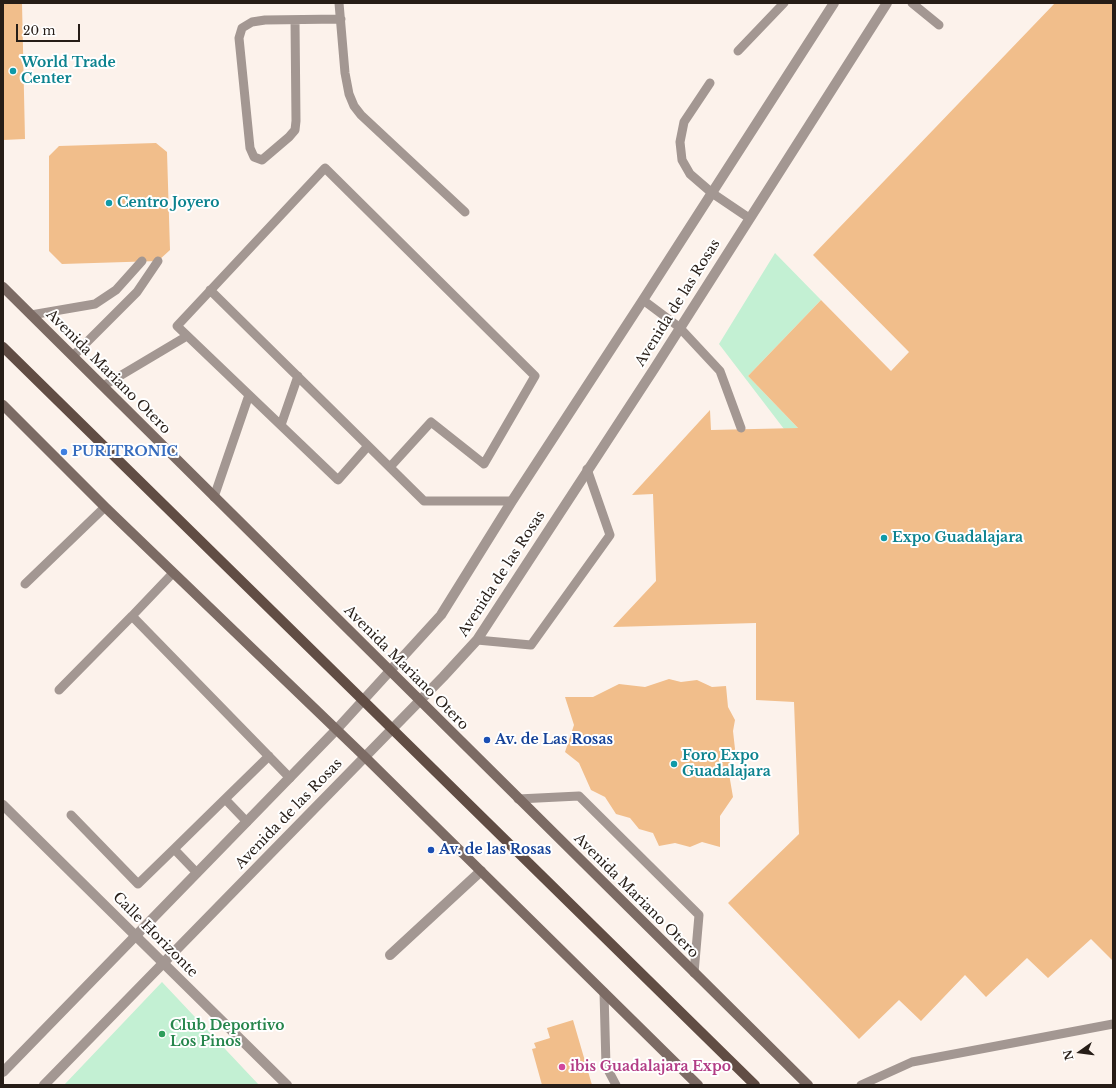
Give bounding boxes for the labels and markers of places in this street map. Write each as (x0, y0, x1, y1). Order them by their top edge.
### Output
place label: World Trade Center (21, 55, 116, 88)
marker: World Trade Center (8, 66, 18, 76)
place label: Centro Joyero (117, 195, 220, 211)
marker: Centro Joyero (104, 198, 114, 208)
place label: PURITRONIC (72, 444, 178, 460)
marker: PURITRONIC (59, 447, 69, 457)
place label: Expo Guadalajara (892, 530, 1023, 546)
marker: Expo Guadalajara (879, 533, 889, 543)
place label: Av. de Las Rosas (495, 732, 613, 748)
marker: Av. de Las Rosas (482, 735, 492, 745)
place label: Foro Expo Guadalajara (682, 748, 771, 780)
marker: Foro Expo Guadalajara (669, 759, 679, 769)
place label: Av. de las Rosas (439, 842, 551, 858)
marker: Av. de las Rosas (426, 845, 436, 855)
place label: Club Deportivo Los Pinos (170, 1018, 285, 1050)
marker: Club Deportivo Los Pinos (157, 1029, 167, 1039)
place label: ibis Guadalajara Expo (570, 1059, 731, 1075)
marker: ibis Guadalajara Expo (557, 1062, 567, 1072)

